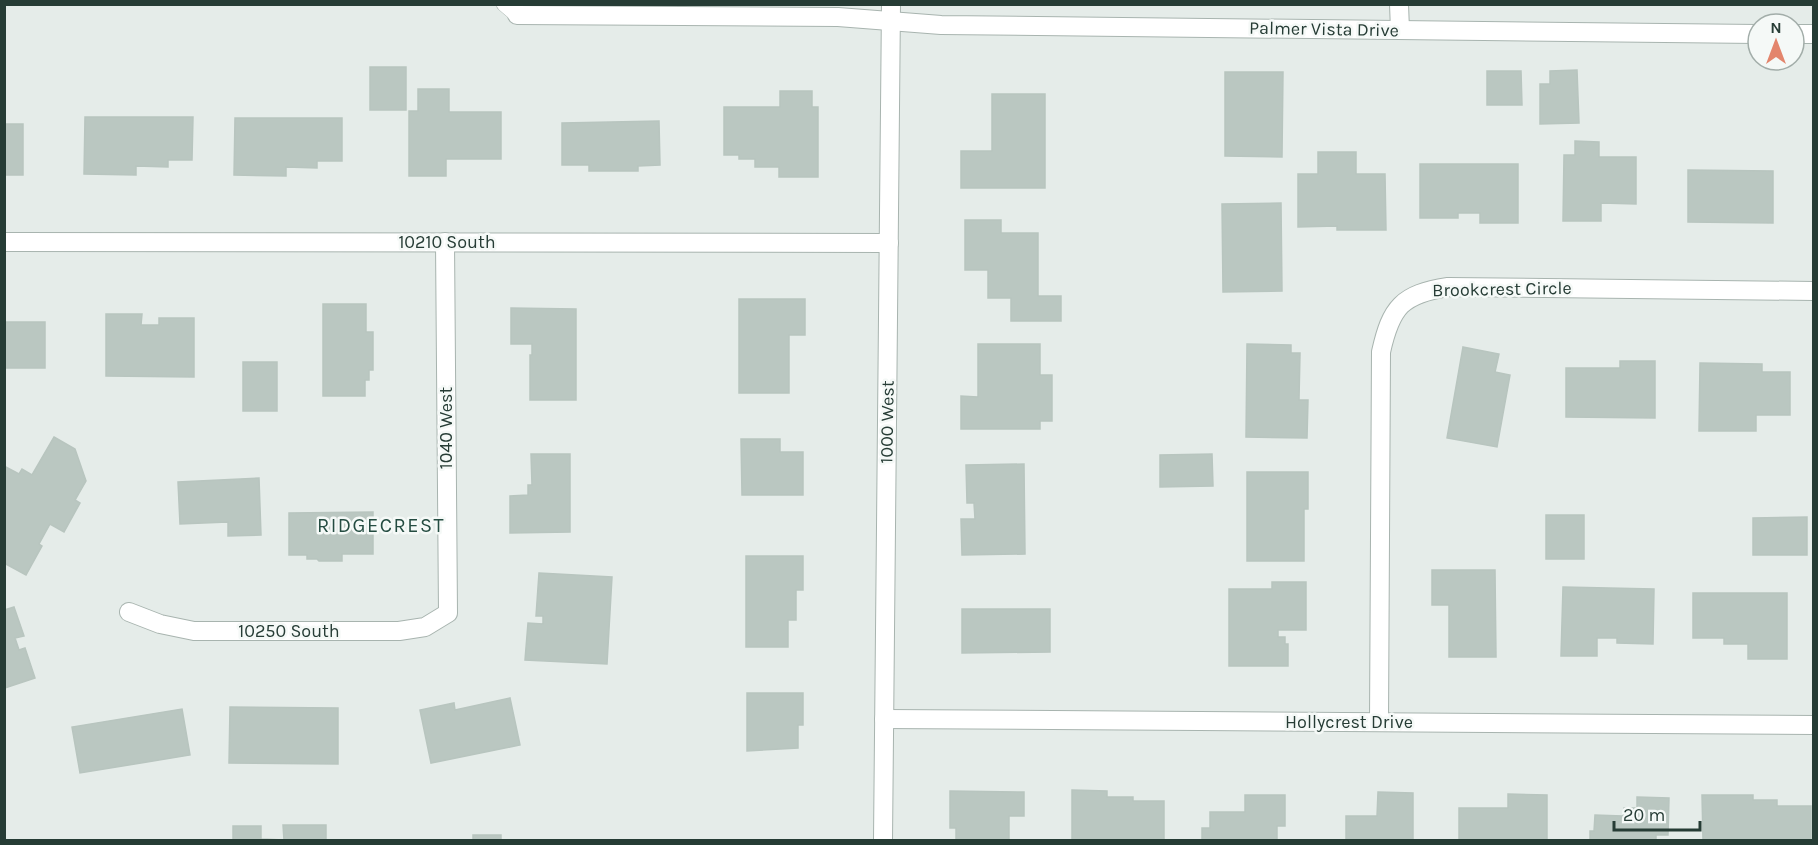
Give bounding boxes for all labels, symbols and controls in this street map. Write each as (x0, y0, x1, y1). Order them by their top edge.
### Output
north arrow (1746, 12, 1806, 72)
street label: Palmer Vista Drive (1249, 17, 1399, 41)
text: N (1770, 18, 1782, 37)
street label: 10210 South (398, 231, 496, 253)
street label: Brookcrest Circle (1432, 277, 1572, 301)
street label: 1000 West (875, 380, 899, 464)
street label: 1040 West (435, 386, 457, 469)
district label: RIDGECREST (317, 514, 445, 537)
street label: 10250 South (238, 620, 340, 642)
street label: Hollycrest Drive (1285, 711, 1413, 733)
scale bar (1614, 794, 1700, 832)
text: 20 m (1623, 804, 1665, 826)

